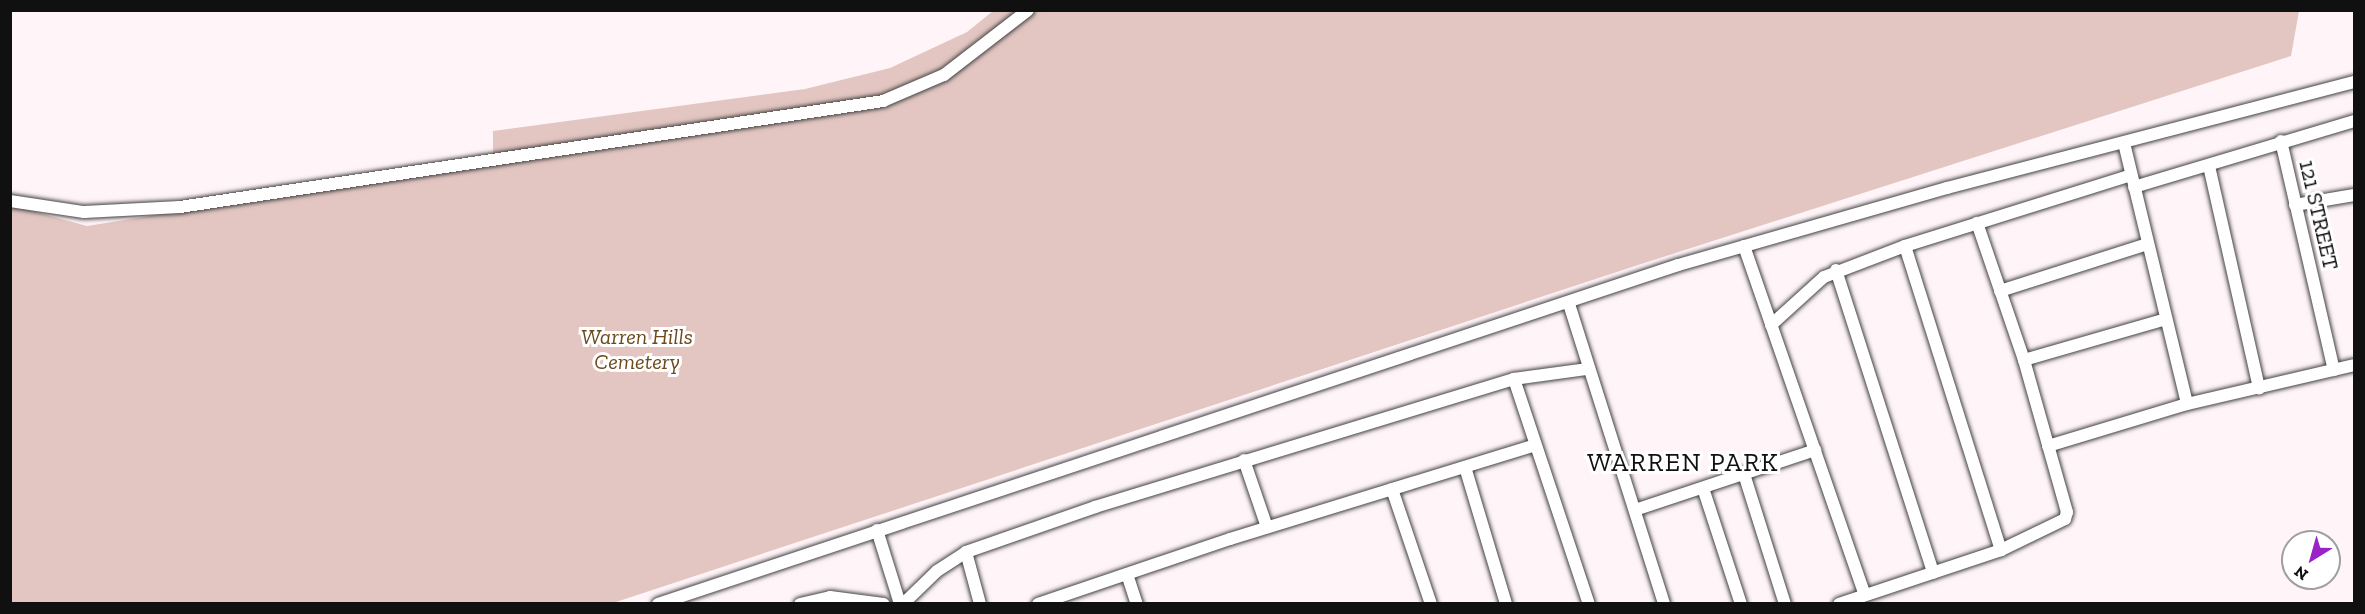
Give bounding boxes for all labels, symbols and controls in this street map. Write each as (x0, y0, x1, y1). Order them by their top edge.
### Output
street label: 121 STREET (2294, 158, 2344, 272)
park label: Warren Hills Cemetery (581, 323, 693, 374)
district label: WARREN PARK (1587, 447, 1779, 479)
north arrow (2281, 530, 2341, 590)
text: N (2290, 562, 2312, 584)

